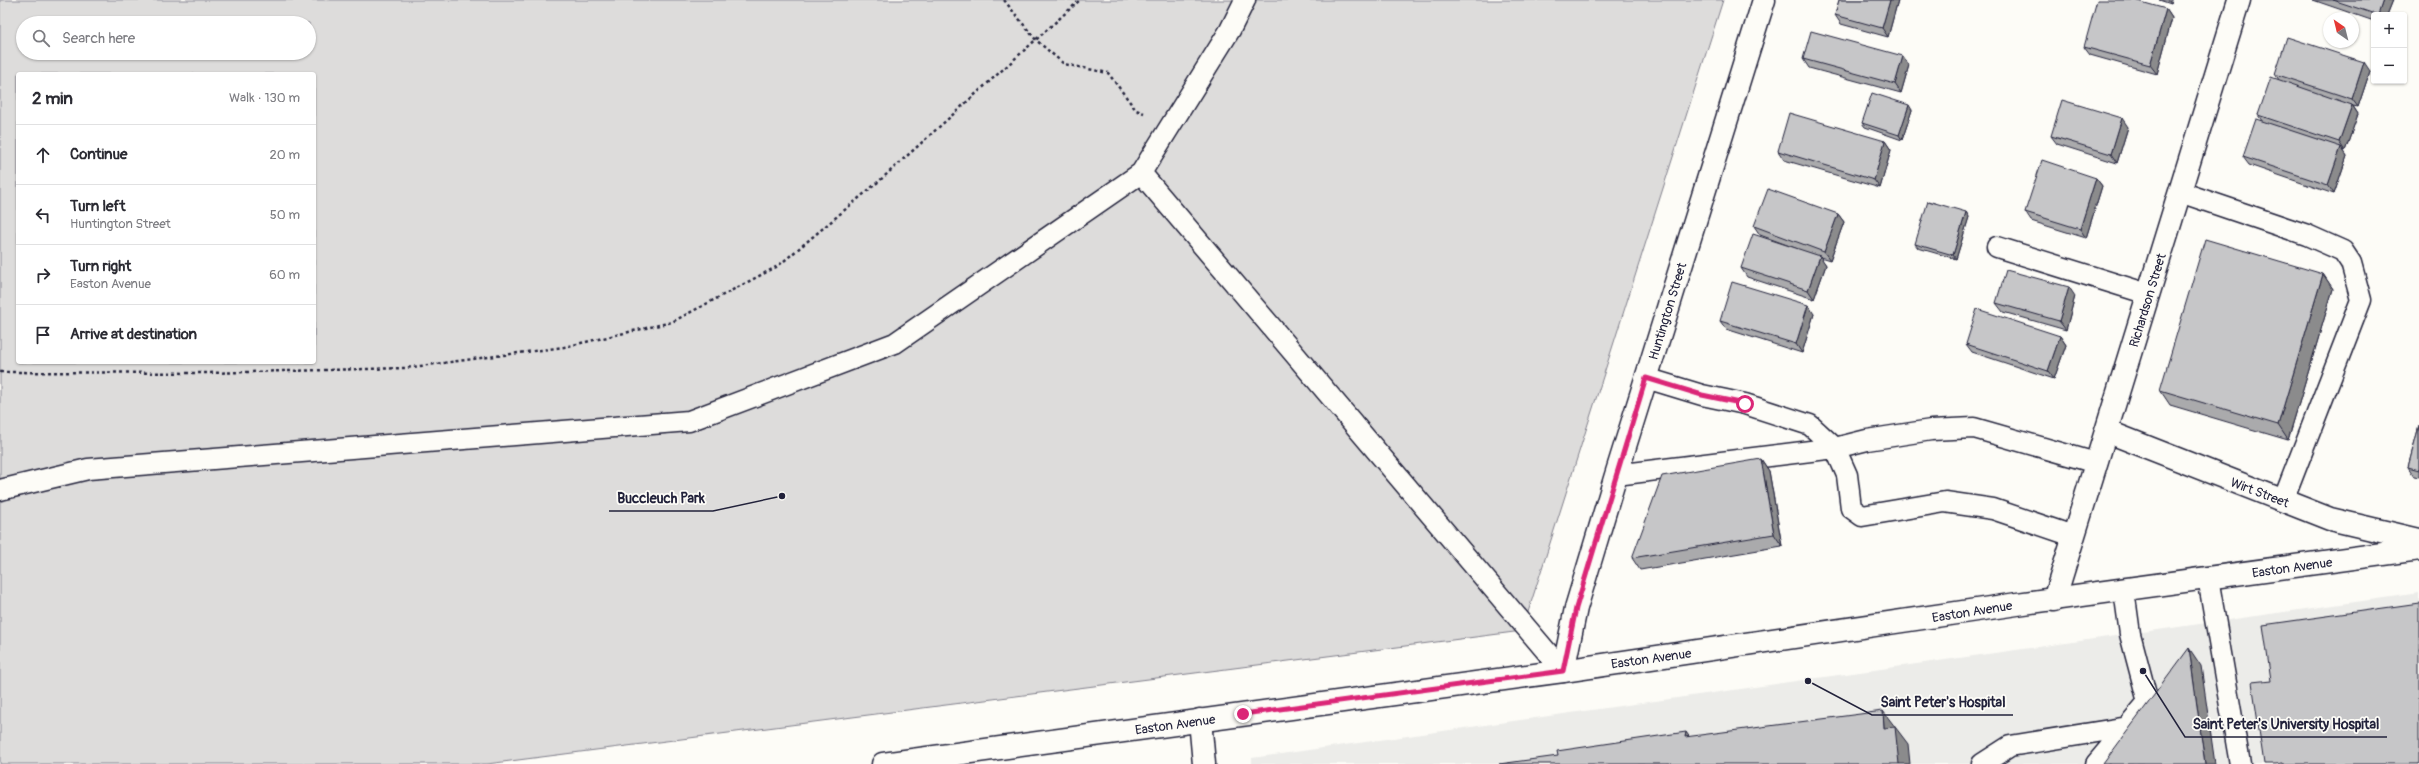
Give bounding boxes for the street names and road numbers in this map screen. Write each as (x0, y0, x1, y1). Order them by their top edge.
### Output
street label: Richardson Street (2126, 251, 2170, 349)
street label: Huntington Street (1646, 260, 1691, 362)
street label: Wirt Street (2228, 474, 2292, 512)
street label: Easton Avenue (2251, 554, 2334, 582)
street label: Easton Avenue (1931, 598, 2014, 626)
street label: Easton Avenue (1610, 645, 1693, 673)
street label: Easton Avenue (1134, 711, 1217, 739)

